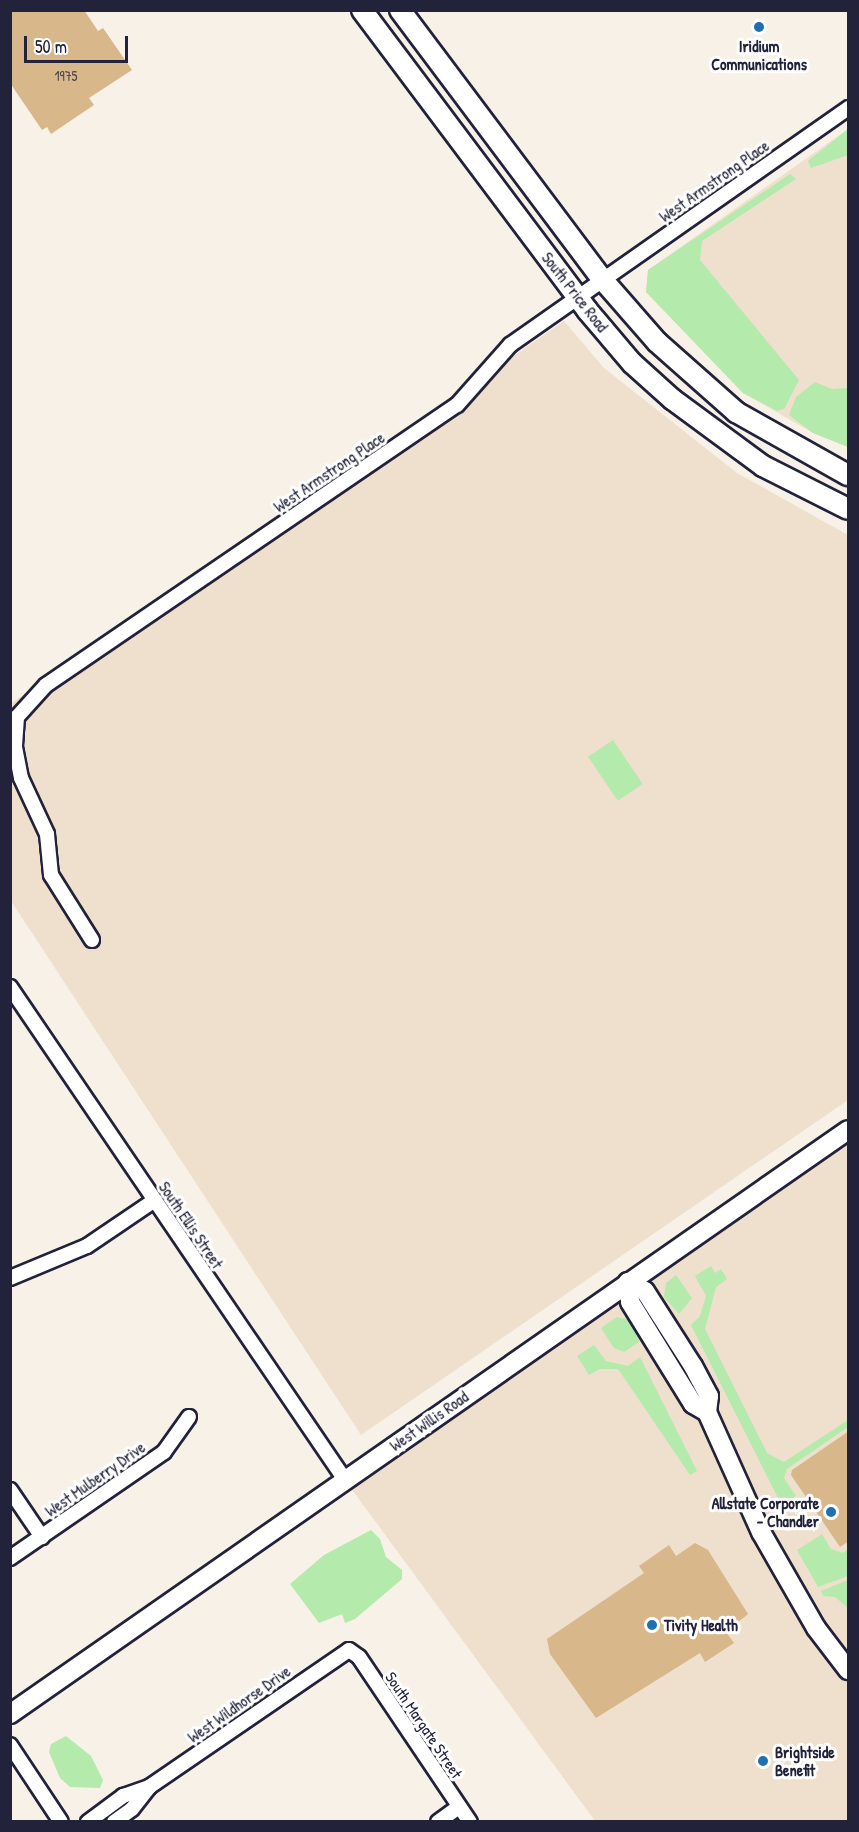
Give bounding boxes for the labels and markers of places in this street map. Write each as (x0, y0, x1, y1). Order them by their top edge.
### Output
marker: Iridium Communications (752, 20, 766, 34)
place label: Iridium Communications (711, 36, 807, 74)
place label: Allstate Corporate - Chandler (712, 1493, 819, 1531)
marker: Allstate Corporate - Chandler (824, 1505, 838, 1519)
place label: Tivity Health (664, 1615, 738, 1635)
marker: Tivity Health (645, 1618, 659, 1632)
place label: Brightside Benefit (775, 1742, 835, 1780)
marker: Brightside Benefit (756, 1754, 770, 1768)

